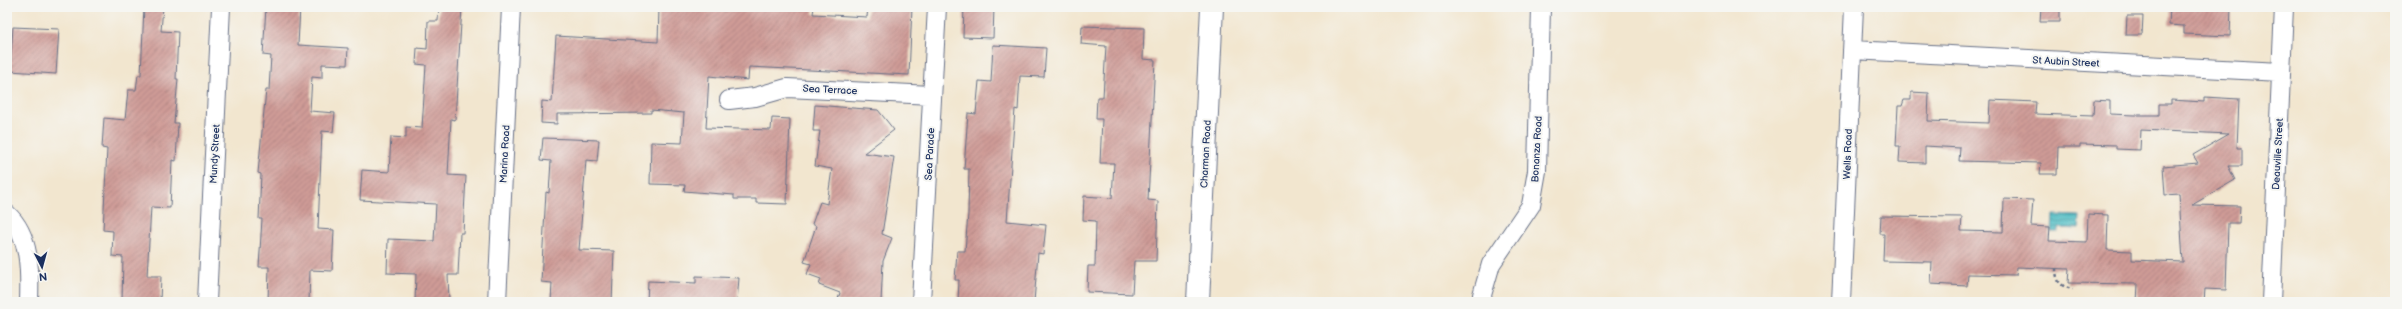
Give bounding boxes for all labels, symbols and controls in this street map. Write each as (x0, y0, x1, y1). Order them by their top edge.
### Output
street label: St Aubin Street (2032, 54, 2100, 70)
street label: Sea Terrace (802, 83, 858, 97)
street label: Bonanza Road (1529, 115, 1545, 183)
street label: Deauville Street (2270, 118, 2286, 190)
street label: Charman Road (1198, 119, 1214, 189)
street label: Mundy Street (207, 124, 223, 184)
street label: Marina Road (497, 124, 513, 184)
street label: Sea Parade (923, 127, 937, 181)
street label: Wells Road (1841, 128, 1855, 180)
north arrow (22, 247, 62, 287)
text: N (38, 270, 48, 283)

